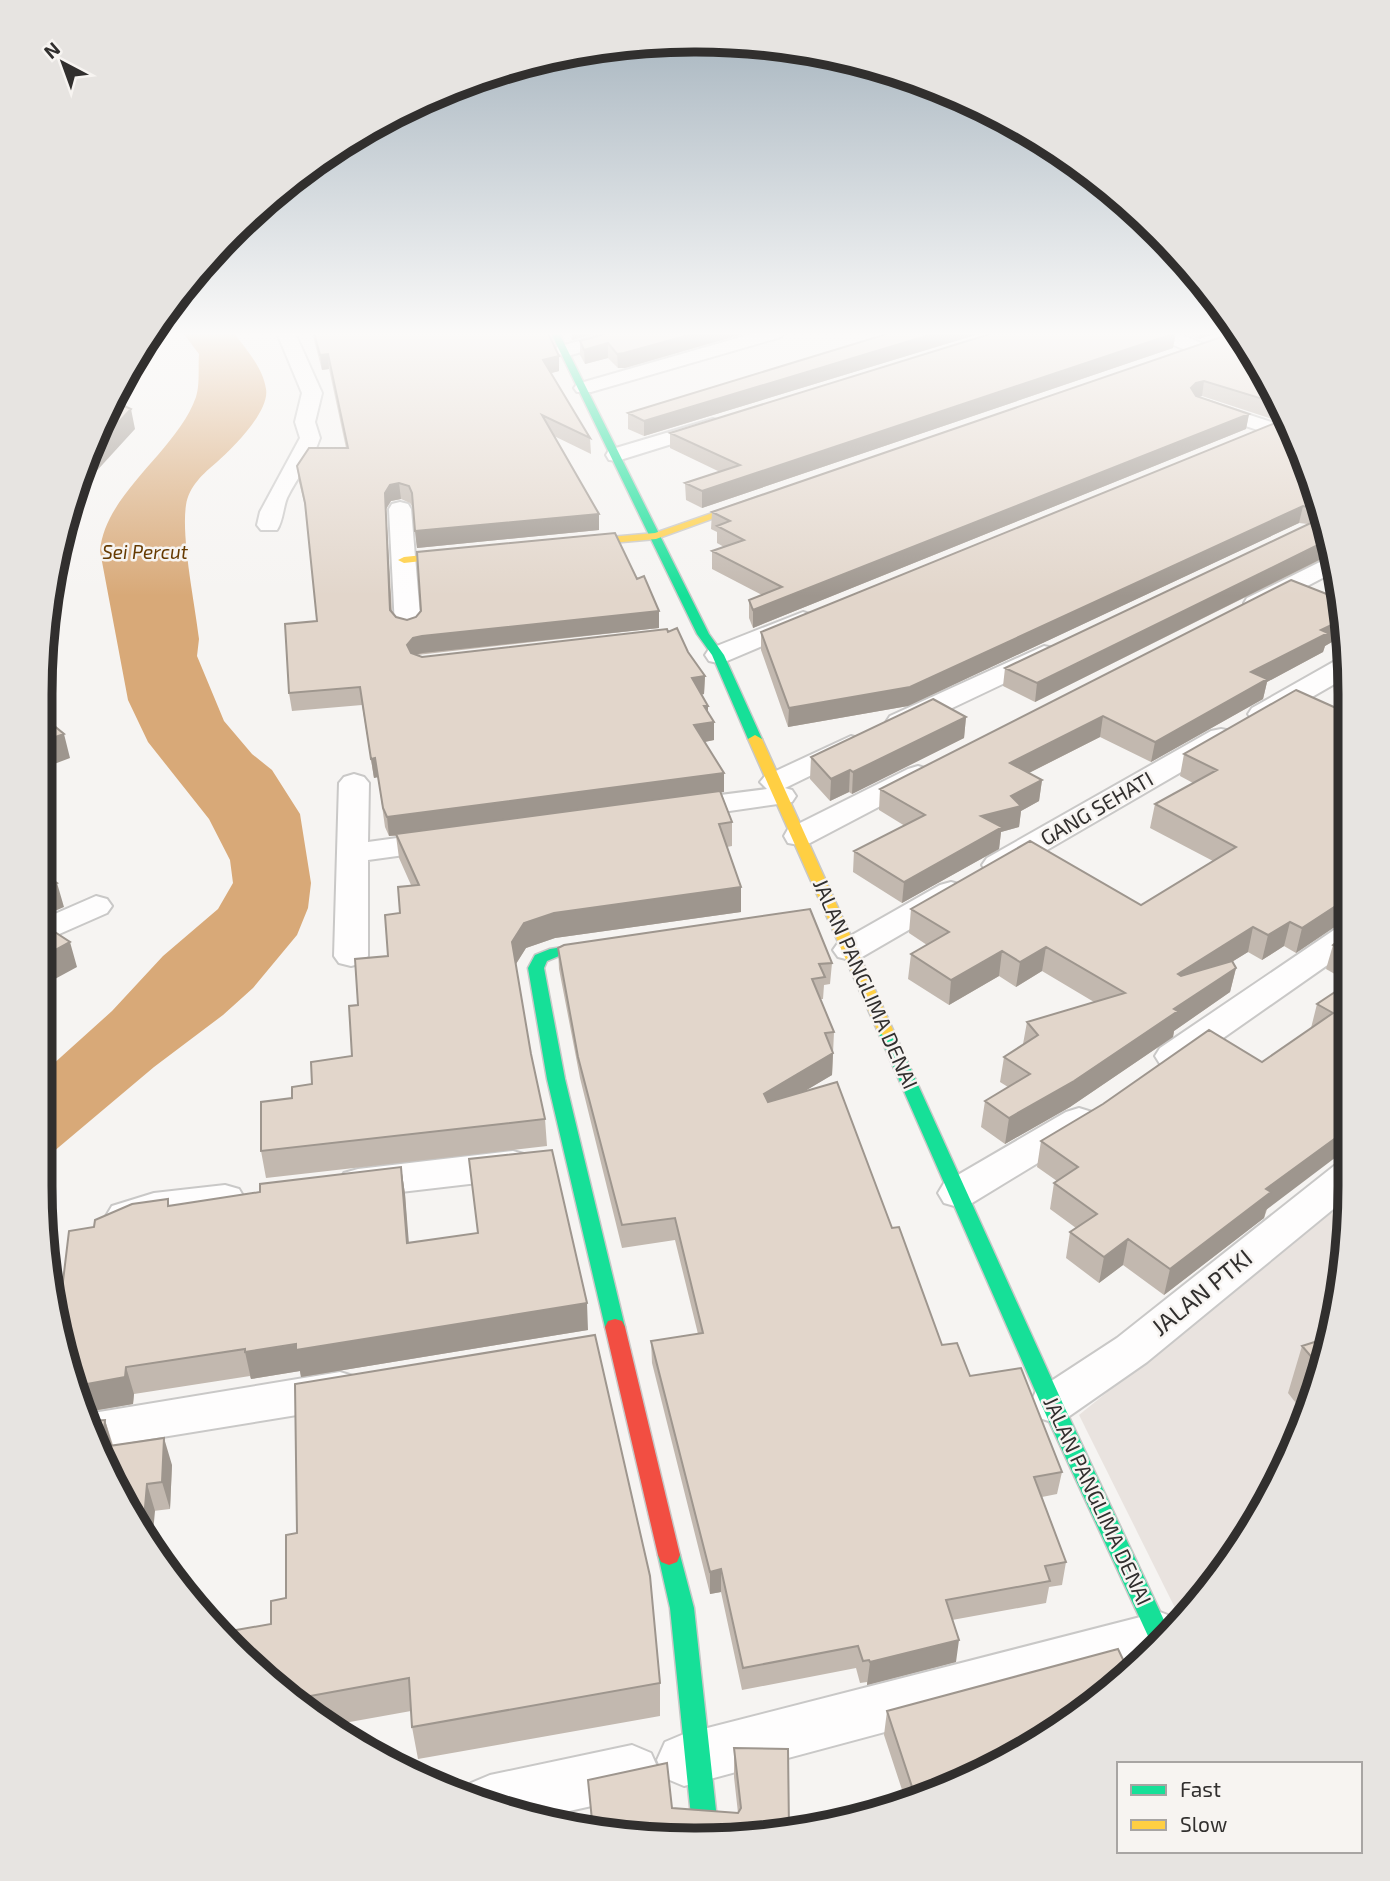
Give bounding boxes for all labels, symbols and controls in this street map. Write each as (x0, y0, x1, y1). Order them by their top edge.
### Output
north arrow (28, 28, 98, 98)
text: N (39, 37, 64, 63)
water label: Sei Percut (102, 540, 189, 563)
street label: GANG SEHATI (1035, 765, 1157, 850)
street label: JALAN PANGLIMA DENAI (809, 874, 924, 1092)
street label: JALAN PTKI (1145, 1242, 1257, 1341)
street label: JALAN PANGLIMA DENAI (1039, 1392, 1158, 1609)
legend (1117, 1762, 1362, 1853)
text: Fast (1180, 1776, 1221, 1801)
text: Slow (1180, 1811, 1227, 1836)

